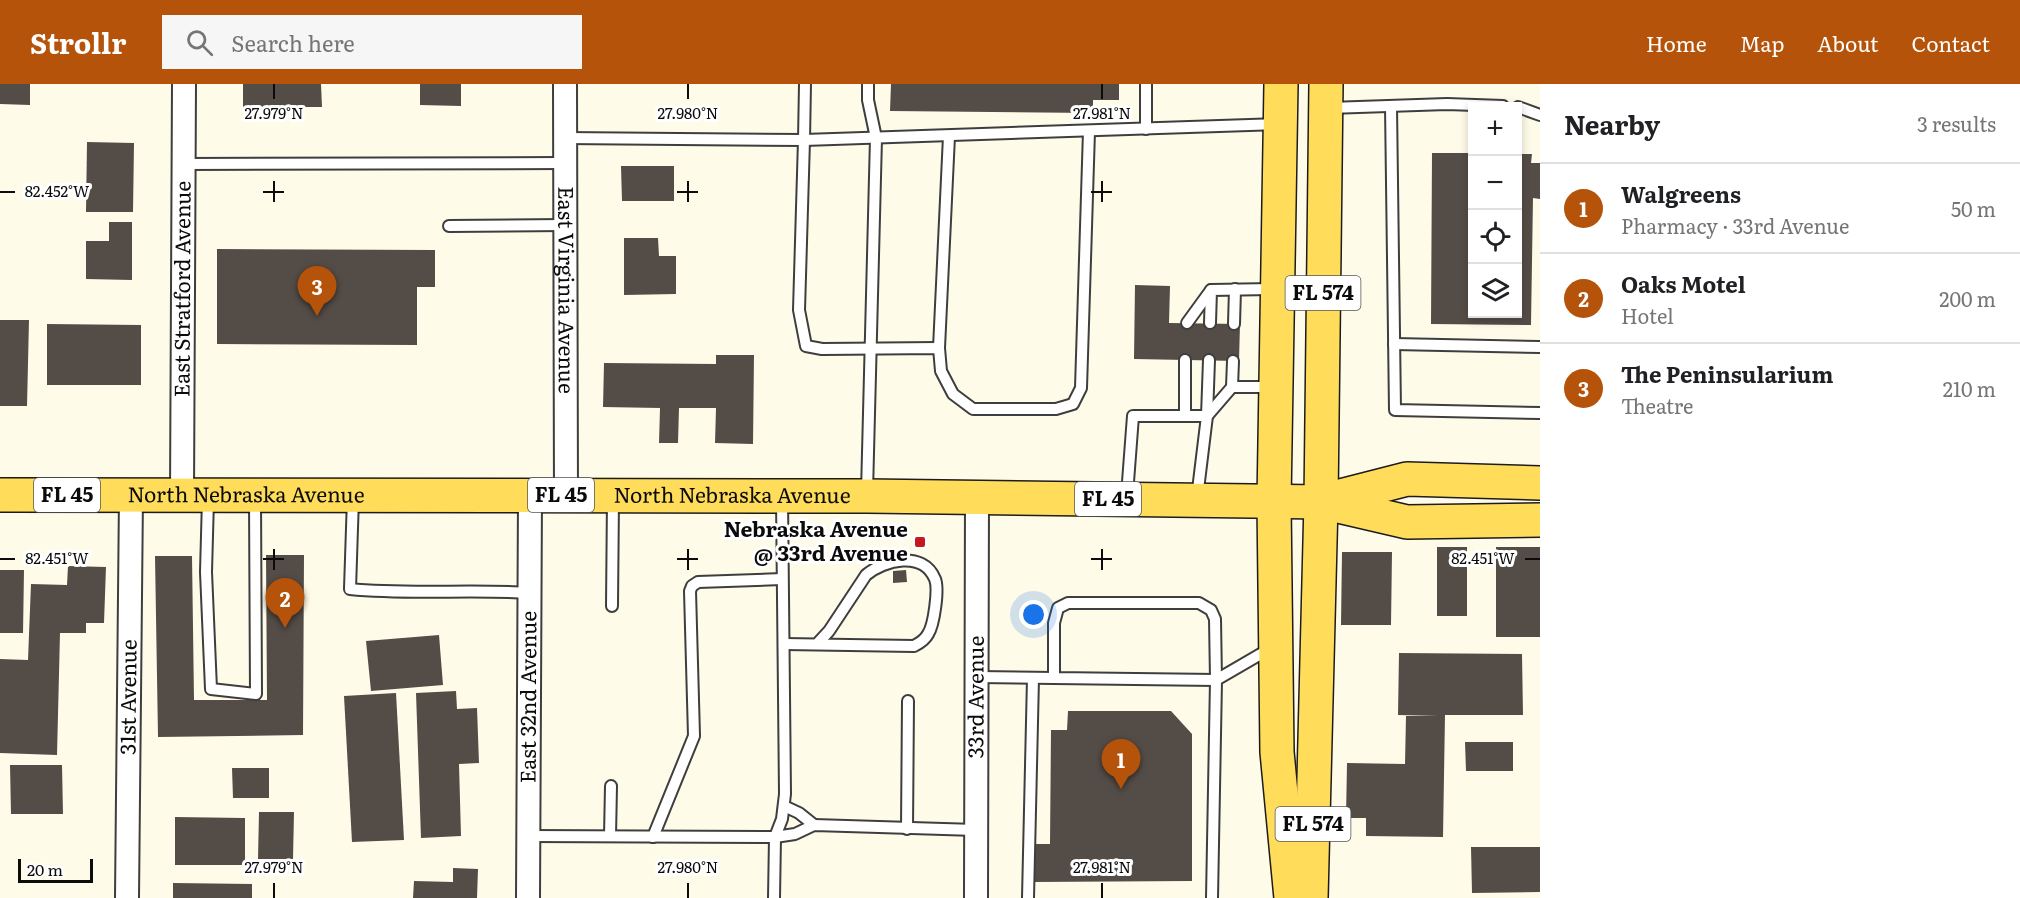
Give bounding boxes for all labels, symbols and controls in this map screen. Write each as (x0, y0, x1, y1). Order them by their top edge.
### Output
search box (162, 15, 582, 69)
text: Strollr (30, 21, 126, 63)
icon: search (183, 26, 216, 59)
text: Search here (231, 26, 355, 59)
text: Home (1646, 27, 1707, 58)
text: Map (1740, 27, 1784, 58)
text: About (1817, 27, 1879, 58)
text: Contact (1912, 27, 1990, 58)
text: 27.979°N (244, 101, 304, 124)
text: 27.980°N (658, 101, 718, 124)
text: 27.981°N (1073, 101, 1131, 124)
map controls (1468, 102, 1522, 318)
button: + (1468, 102, 1522, 156)
text: Nearby (1564, 104, 1660, 143)
text: 3 results (1917, 108, 1996, 138)
button: − (1468, 156, 1522, 210)
text: Walgreens (1621, 177, 1741, 210)
text: 82.452°W (25, 179, 90, 202)
street label: East Stratford Avenue (164, 181, 197, 397)
street label: East Virginia Avenue (552, 186, 584, 394)
text: 1 (1579, 193, 1588, 223)
text: 50 m (1951, 193, 1996, 223)
button: locate (1468, 210, 1522, 264)
text: Pharmacy · 33rd Avenue (1621, 210, 1849, 240)
button: layers (1468, 264, 1522, 318)
pin: 3 (298, 266, 336, 316)
text: Oaks Motel (1621, 267, 1746, 300)
road number: FL 574 (1286, 276, 1360, 310)
text: 2 (1578, 283, 1589, 313)
text: 200 m (1939, 283, 1996, 313)
text: Hotel (1621, 300, 1674, 330)
text: The Peninsularium (1621, 357, 1833, 390)
text: 3 (1578, 373, 1589, 403)
text: 210 m (1943, 373, 1996, 403)
text: Theatre (1621, 390, 1693, 420)
street label: North Nebraska Avenue (127, 477, 365, 508)
road number: FL 45 (34, 478, 100, 512)
road number: FL 45 (528, 478, 594, 512)
street label: North Nebraska Avenue (613, 478, 851, 509)
road number: FL 45 (1075, 482, 1141, 516)
place label: Nebraska Avenue @ 33rd Avenue (724, 512, 908, 567)
marker: Nebraska Avenue @ 33rd Avenue (913, 535, 927, 549)
text: 82.451°W (25, 546, 89, 569)
text: 82.451°W (1451, 546, 1515, 569)
pin: 2 (266, 578, 304, 628)
your location (1019, 600, 1048, 629)
street label: East 32nd Avenue (511, 611, 542, 783)
street label: 33rd Avenue (958, 635, 990, 758)
street label: 31st Avenue (110, 639, 143, 755)
pin: 1 (1102, 740, 1140, 789)
road number: FL 574 (1276, 807, 1350, 841)
text: 27.979°N (244, 855, 304, 878)
text: 27.980°N (658, 855, 718, 878)
text: 27.981°N (1073, 855, 1131, 878)
scale bar (18, 856, 93, 884)
text: 20 m (27, 857, 63, 881)

